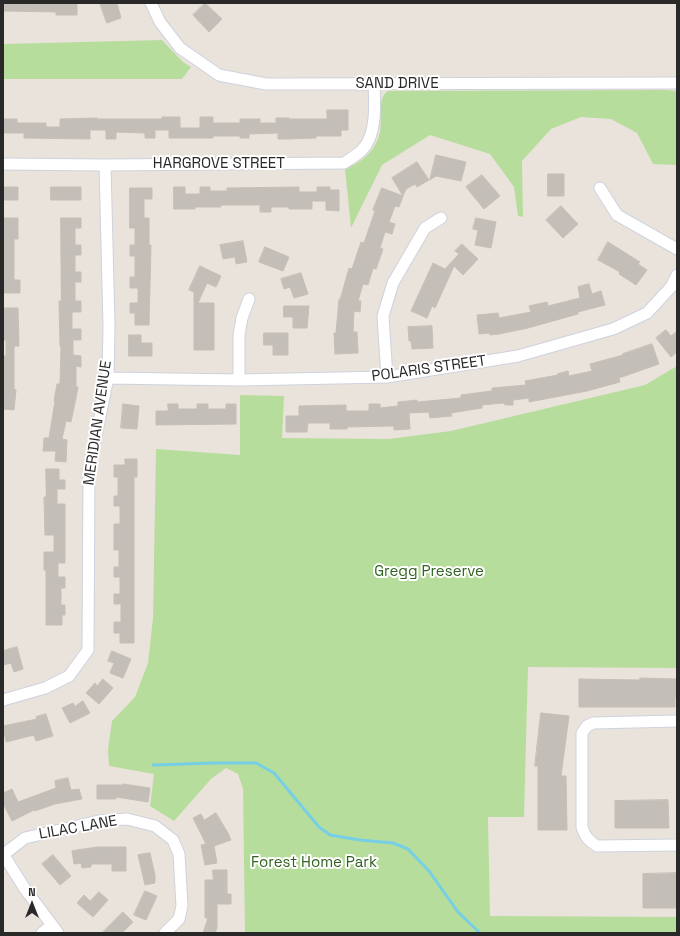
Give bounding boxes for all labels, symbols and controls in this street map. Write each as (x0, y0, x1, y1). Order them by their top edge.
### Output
street label: SAND DRIVE (355, 75, 439, 93)
street label: HARGROVE STREET (153, 155, 285, 173)
street label: POLARIS STREET (371, 352, 487, 386)
street label: MERIDIAN AVENUE (80, 359, 116, 487)
park label: Gregg Preserve (374, 563, 484, 581)
street label: LILAC LANE (38, 812, 118, 844)
park label: Forest Home Park (251, 854, 377, 872)
north arrow (12, 884, 52, 924)
text: N (28, 885, 36, 899)

